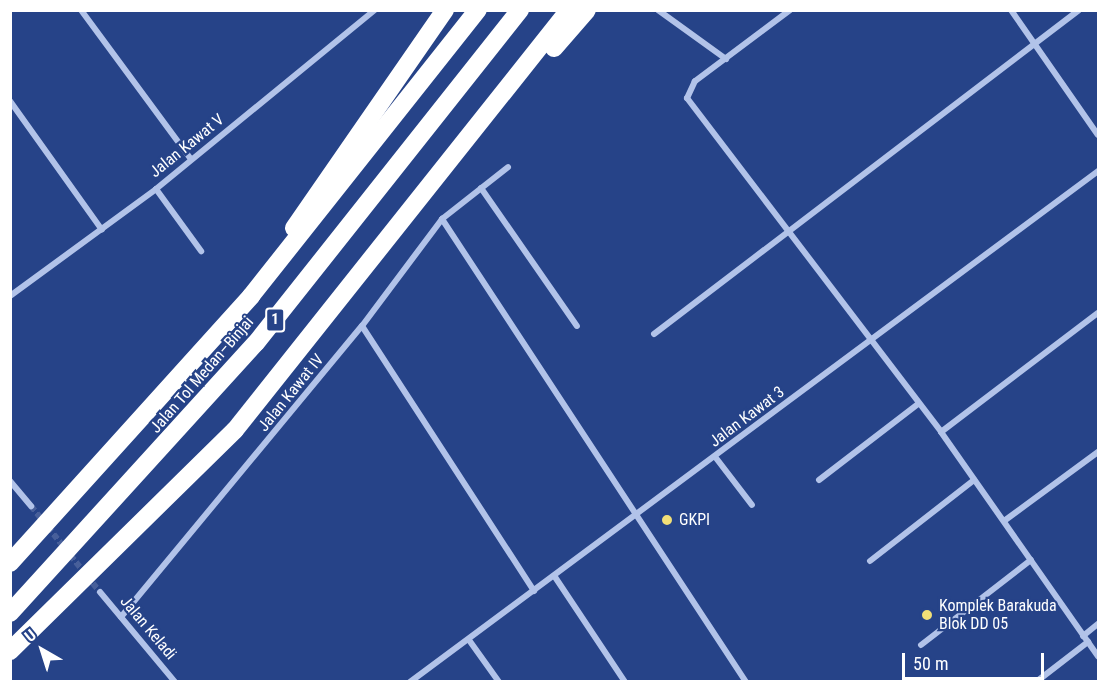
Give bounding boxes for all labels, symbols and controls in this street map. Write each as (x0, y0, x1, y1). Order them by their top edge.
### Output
street label: Jalan Kawat V (146, 110, 228, 182)
road number: 1 (264, 308, 286, 332)
street label: Jalan Tol Medan–Binjai (146, 313, 258, 437)
street label: Jalan Kawat IV (254, 350, 328, 436)
street label: Jalan Kawat 3 (706, 383, 788, 451)
place label: GKPI (679, 510, 710, 530)
marker: GKPI (660, 513, 674, 527)
street label: Jalan Keladi (116, 592, 180, 664)
place label: Komplek Barakuda Blok DD 05 (939, 596, 1057, 634)
marker: Komplek Barakuda Blok DD 05 (920, 608, 934, 622)
north arrow (12, 620, 72, 680)
text: U (21, 625, 40, 646)
scale bar (905, 641, 1048, 679)
text: 50 m (913, 653, 948, 674)

